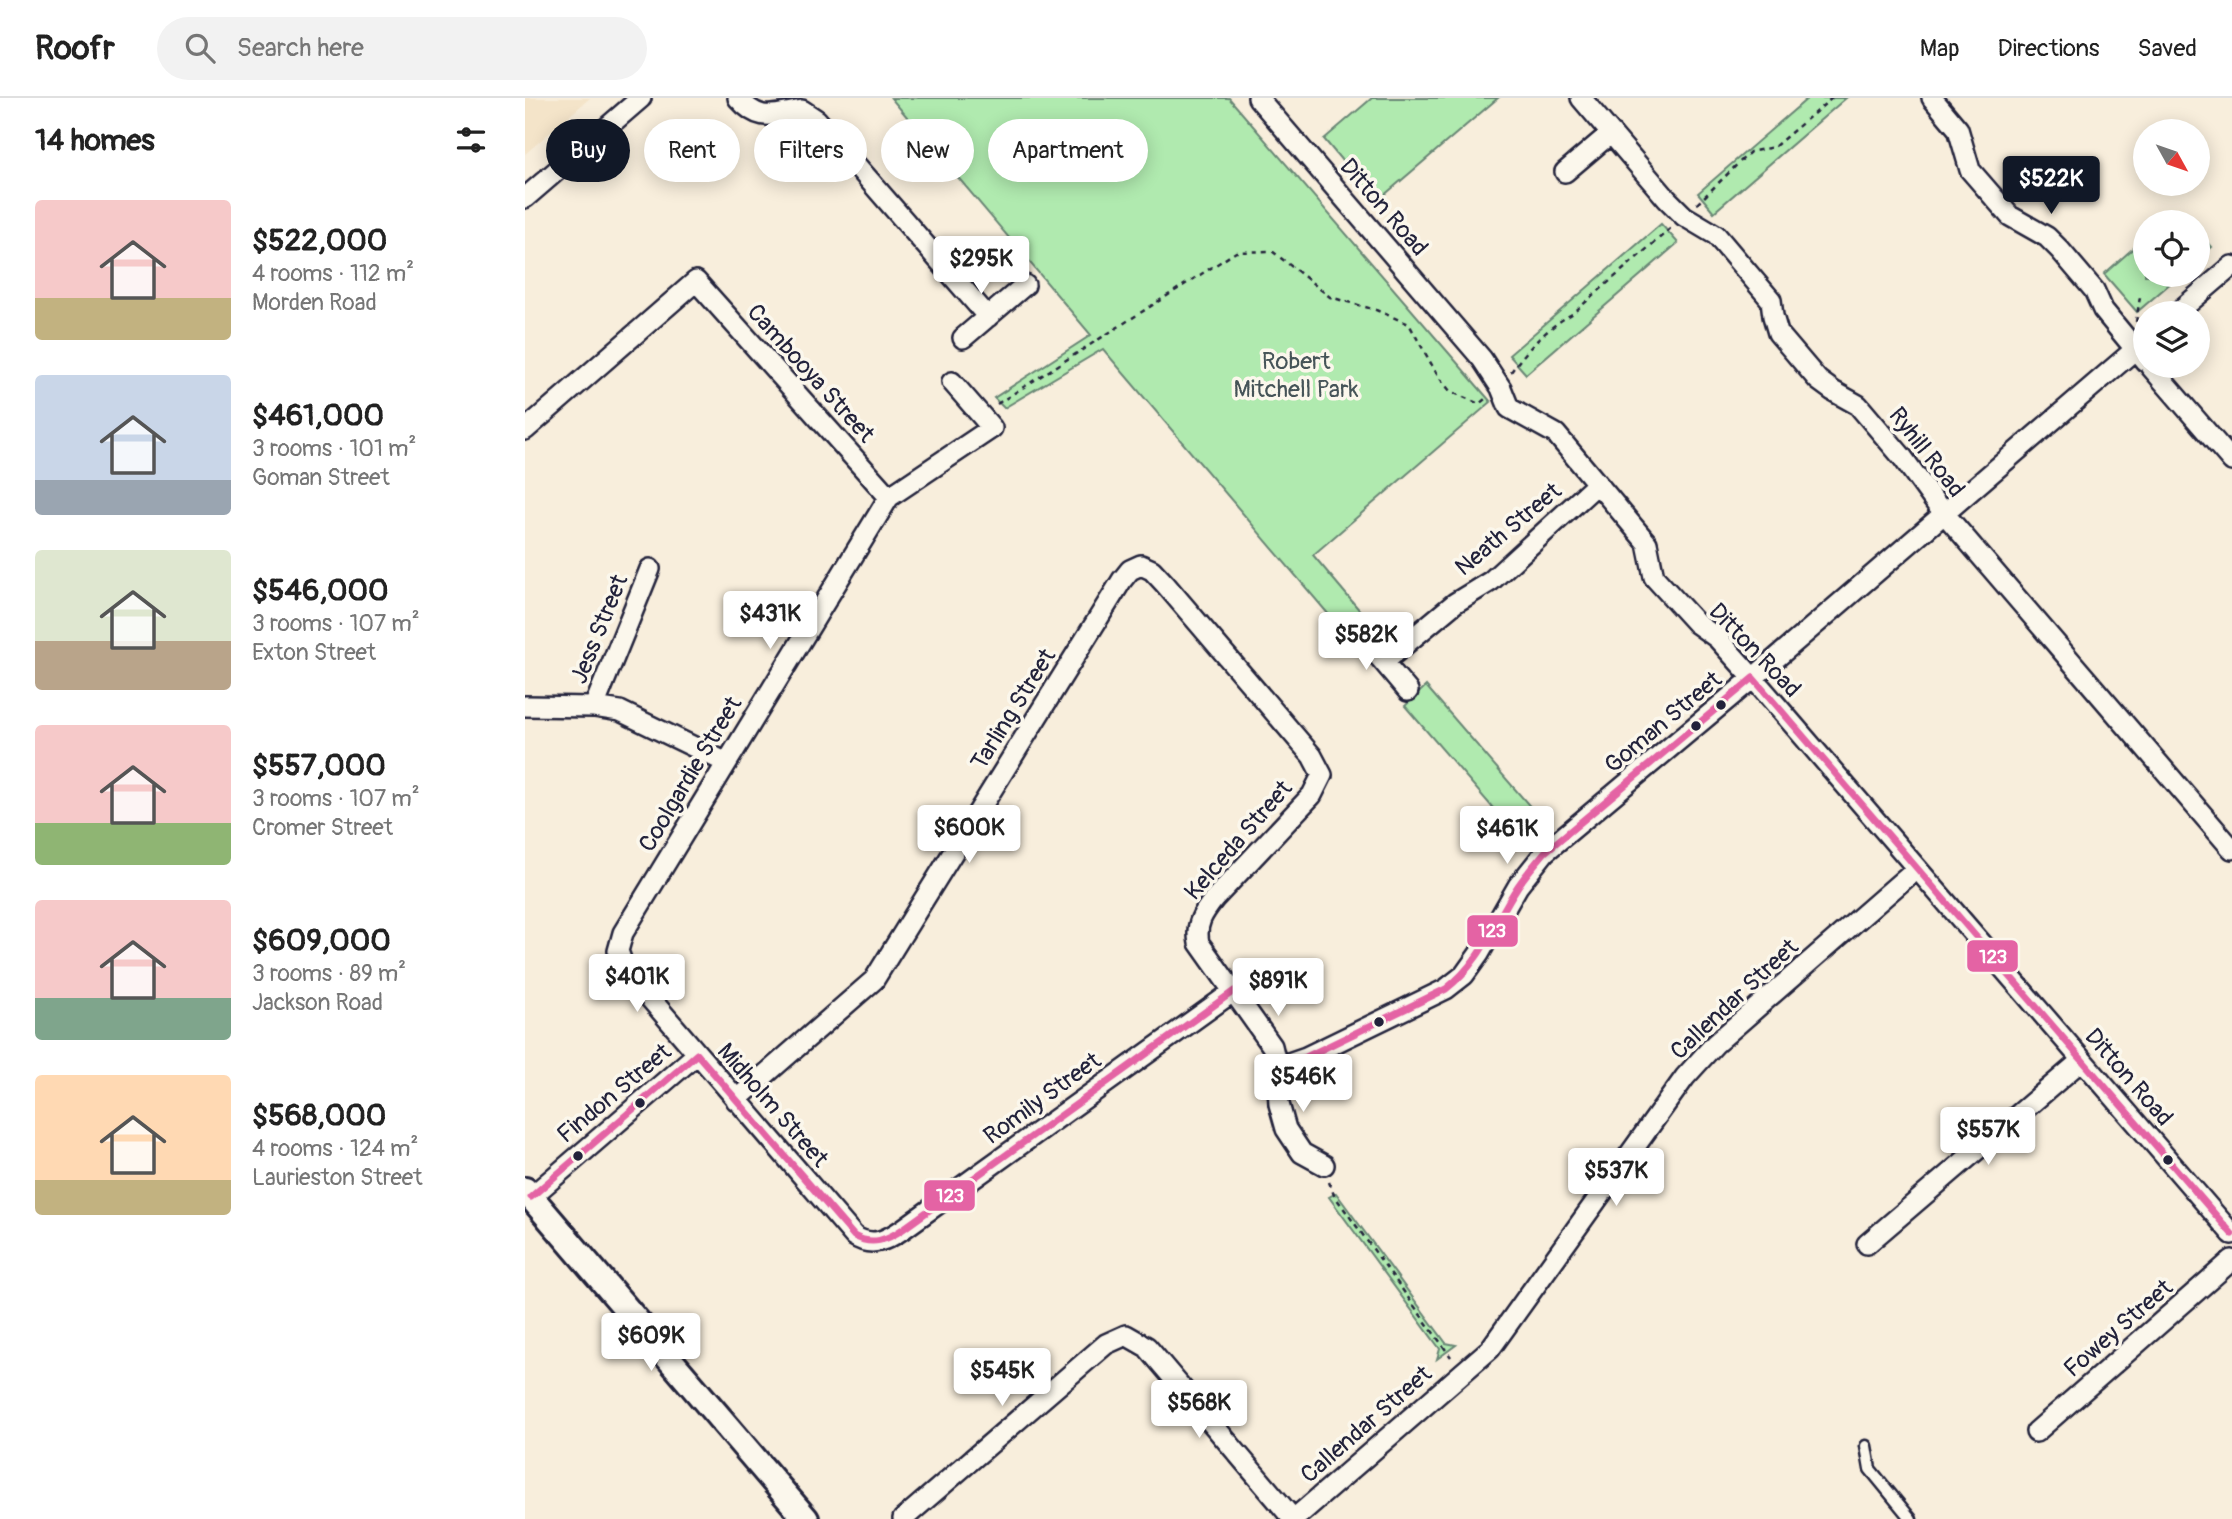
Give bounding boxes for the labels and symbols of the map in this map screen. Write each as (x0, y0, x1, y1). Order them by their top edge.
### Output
north arrow (2133, 119, 2210, 196)
street label: Ditton Road (1333, 153, 1434, 262)
pin: $522K (2002, 156, 2100, 216)
pin: $295K (932, 236, 1030, 296)
street label: Cambooya Street (741, 298, 881, 449)
park label: Robert Mitchell Park (1233, 347, 1359, 404)
street label: Ryhill Road (1882, 402, 1971, 503)
street label: Neath Street (1449, 476, 1568, 582)
street label: Jess Street (564, 570, 635, 688)
pin: $431K (721, 592, 819, 651)
street label: Ditton Road (1703, 597, 1807, 704)
pin: $582K (1317, 612, 1415, 672)
street label: Tarling Street (965, 643, 1062, 775)
street label: Goman Street (1599, 665, 1728, 780)
street label: Coolgardie Street (633, 691, 748, 857)
unlabelled marker (1714, 698, 1728, 712)
unlabelled marker (1689, 719, 1703, 733)
street label: Kelceda Street (1178, 774, 1298, 906)
pin: $600K (920, 806, 1018, 865)
pin: $461K (1458, 806, 1556, 866)
line badge: 123 (1466, 914, 1519, 948)
text: 123 (1478, 919, 1506, 943)
street label: Callendar Street (1664, 933, 1804, 1066)
line badge: 123 (1966, 939, 2019, 973)
text: 123 (1979, 945, 2007, 969)
pin: $401K (588, 954, 686, 1014)
pin: $891K (1229, 958, 1327, 1018)
unlabelled marker (1372, 1015, 1386, 1029)
street label: Ditton Road (2078, 1023, 2179, 1132)
street label: Findon Street (551, 1037, 677, 1149)
street label: Midholm Street (711, 1037, 835, 1173)
street label: Romily Street (978, 1046, 1107, 1151)
pin: $546K (1254, 1054, 1352, 1114)
unlabelled marker (633, 1096, 647, 1110)
pin: $557K (1939, 1108, 2037, 1167)
pin: $537K (1567, 1148, 1665, 1208)
unlabelled marker (571, 1149, 585, 1163)
unlabelled marker (2161, 1153, 2175, 1167)
line badge: 123 (923, 1179, 976, 1212)
text: 123 (936, 1184, 964, 1208)
street label: Fowey Street (2058, 1273, 2179, 1383)
pin: $609K (602, 1314, 700, 1373)
pin: $545K (953, 1348, 1051, 1408)
street label: Callendar Street (1295, 1359, 1438, 1489)
pin: $568K (1150, 1380, 1248, 1440)

